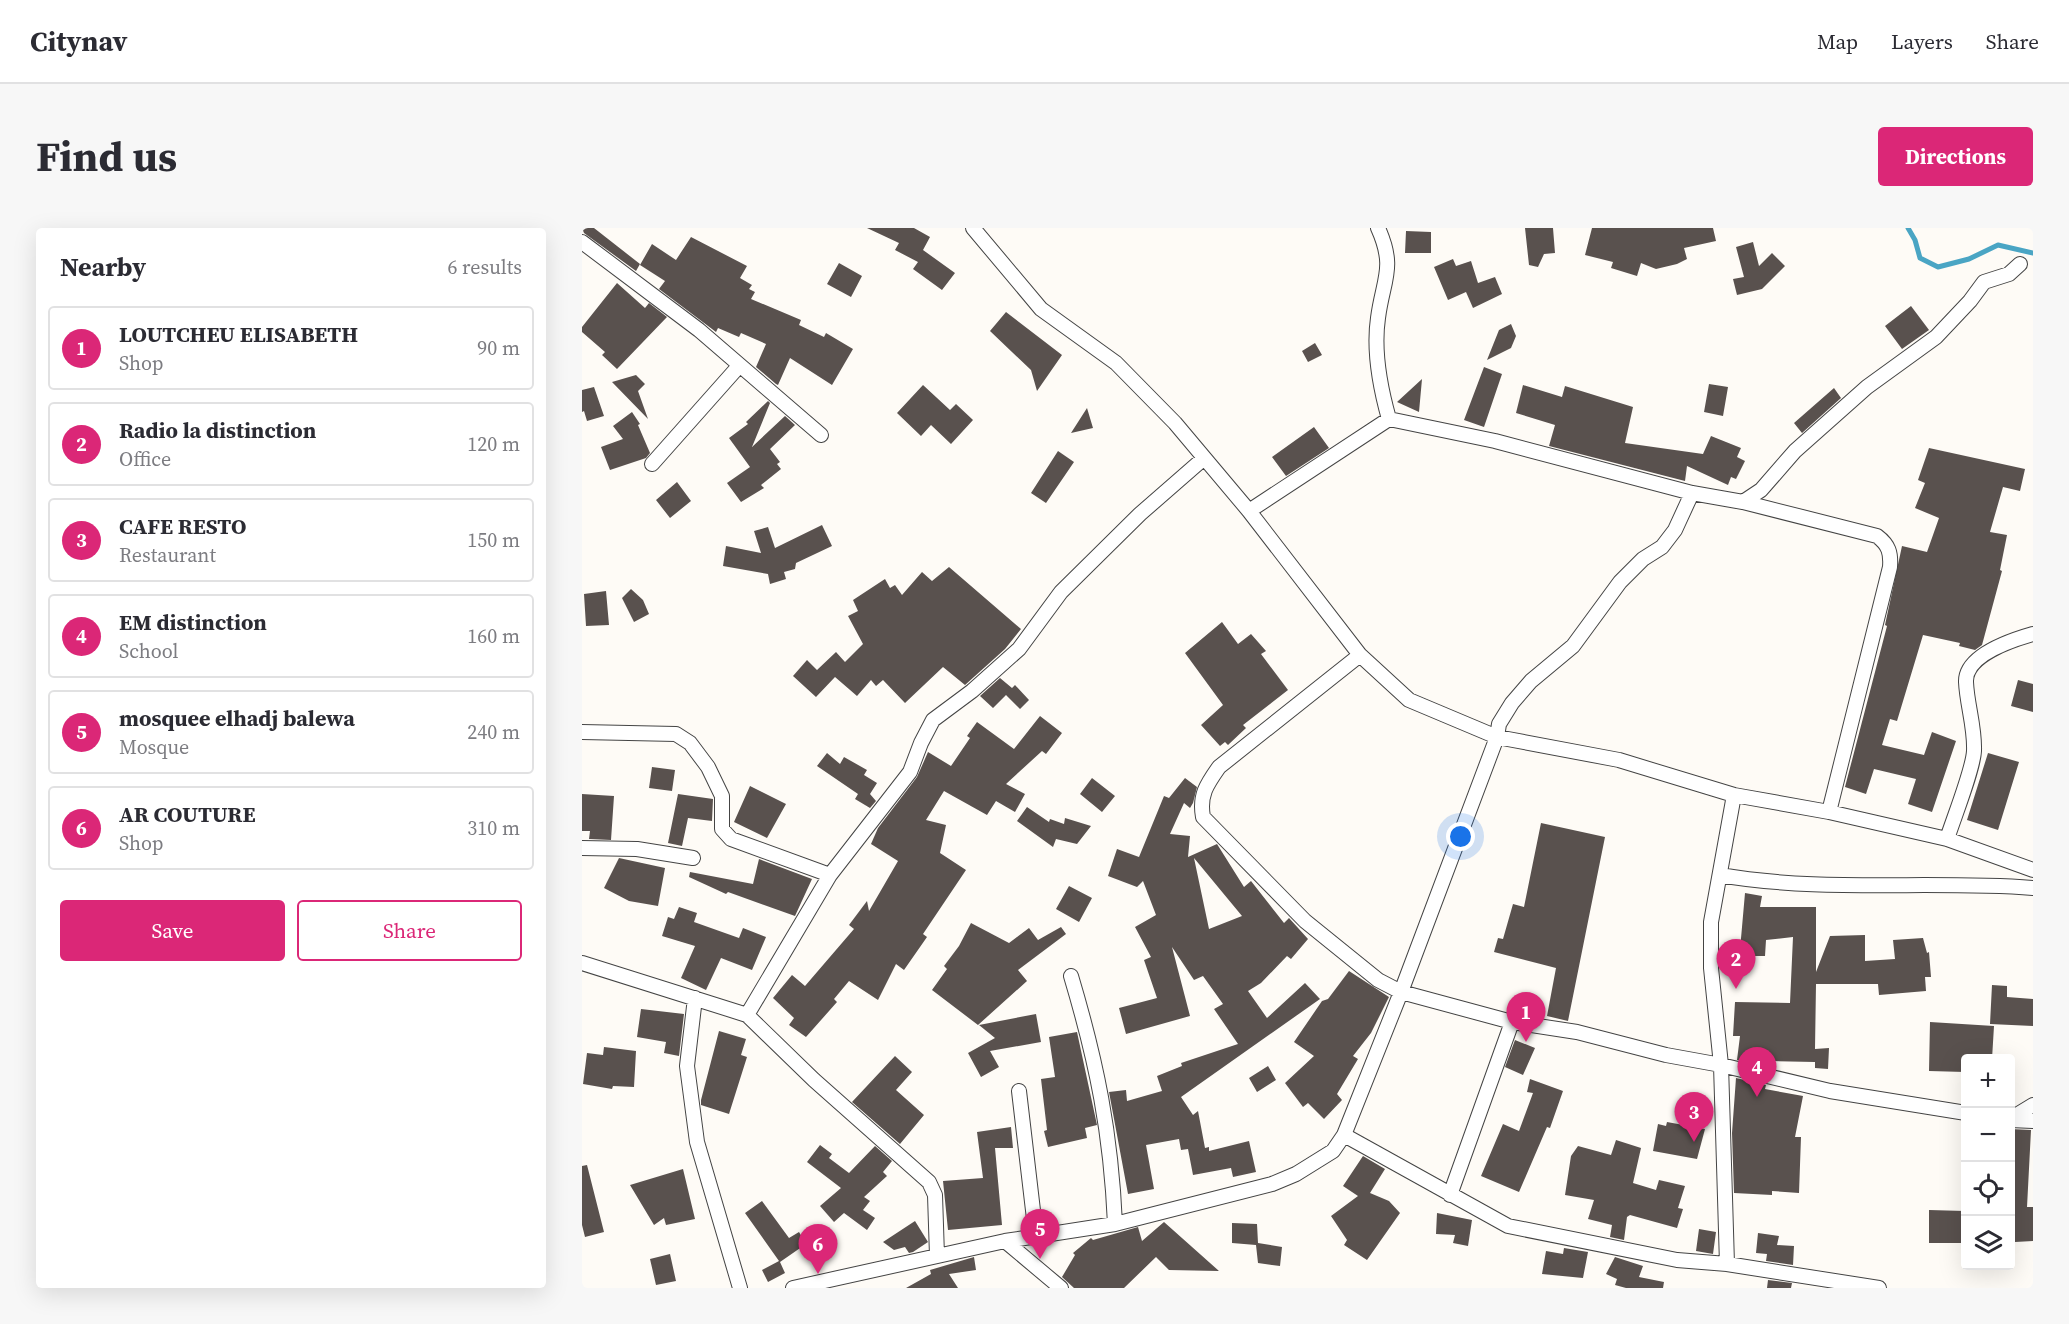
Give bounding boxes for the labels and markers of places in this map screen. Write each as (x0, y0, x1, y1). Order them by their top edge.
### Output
pin: 2 (1716, 940, 1756, 989)
pin: 1 (1506, 992, 1546, 1042)
pin: 4 (1738, 1048, 1776, 1097)
pin: 3 (1674, 1092, 1714, 1142)
pin: 5 (1020, 1210, 1060, 1259)
pin: 6 (798, 1224, 838, 1274)

